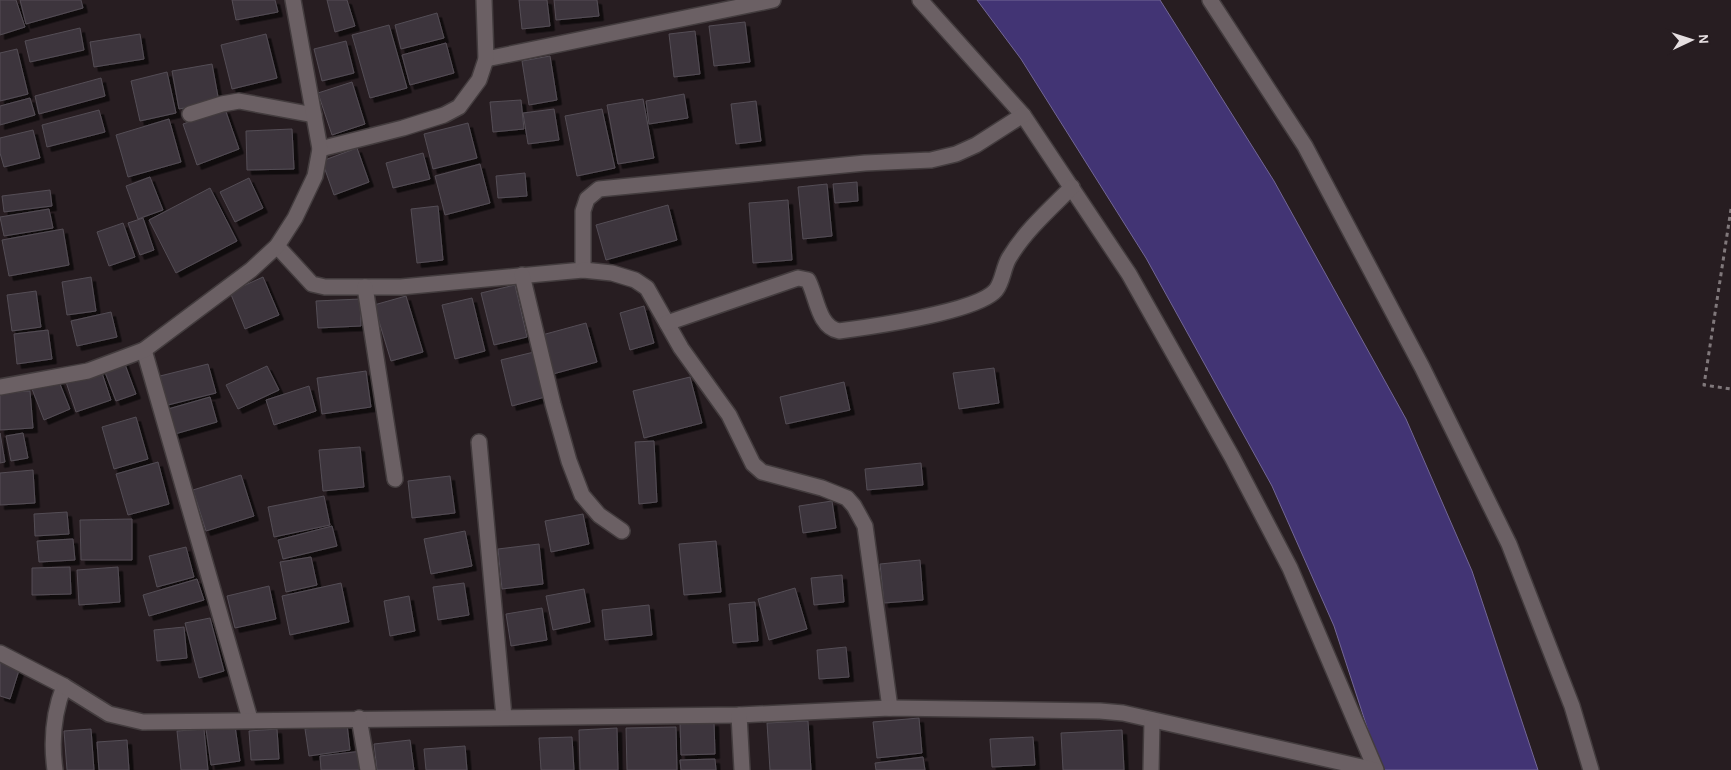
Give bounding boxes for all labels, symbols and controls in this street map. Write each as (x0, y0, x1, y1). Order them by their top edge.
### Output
north arrow (1666, 15, 1716, 65)
text: N (1696, 34, 1710, 45)

